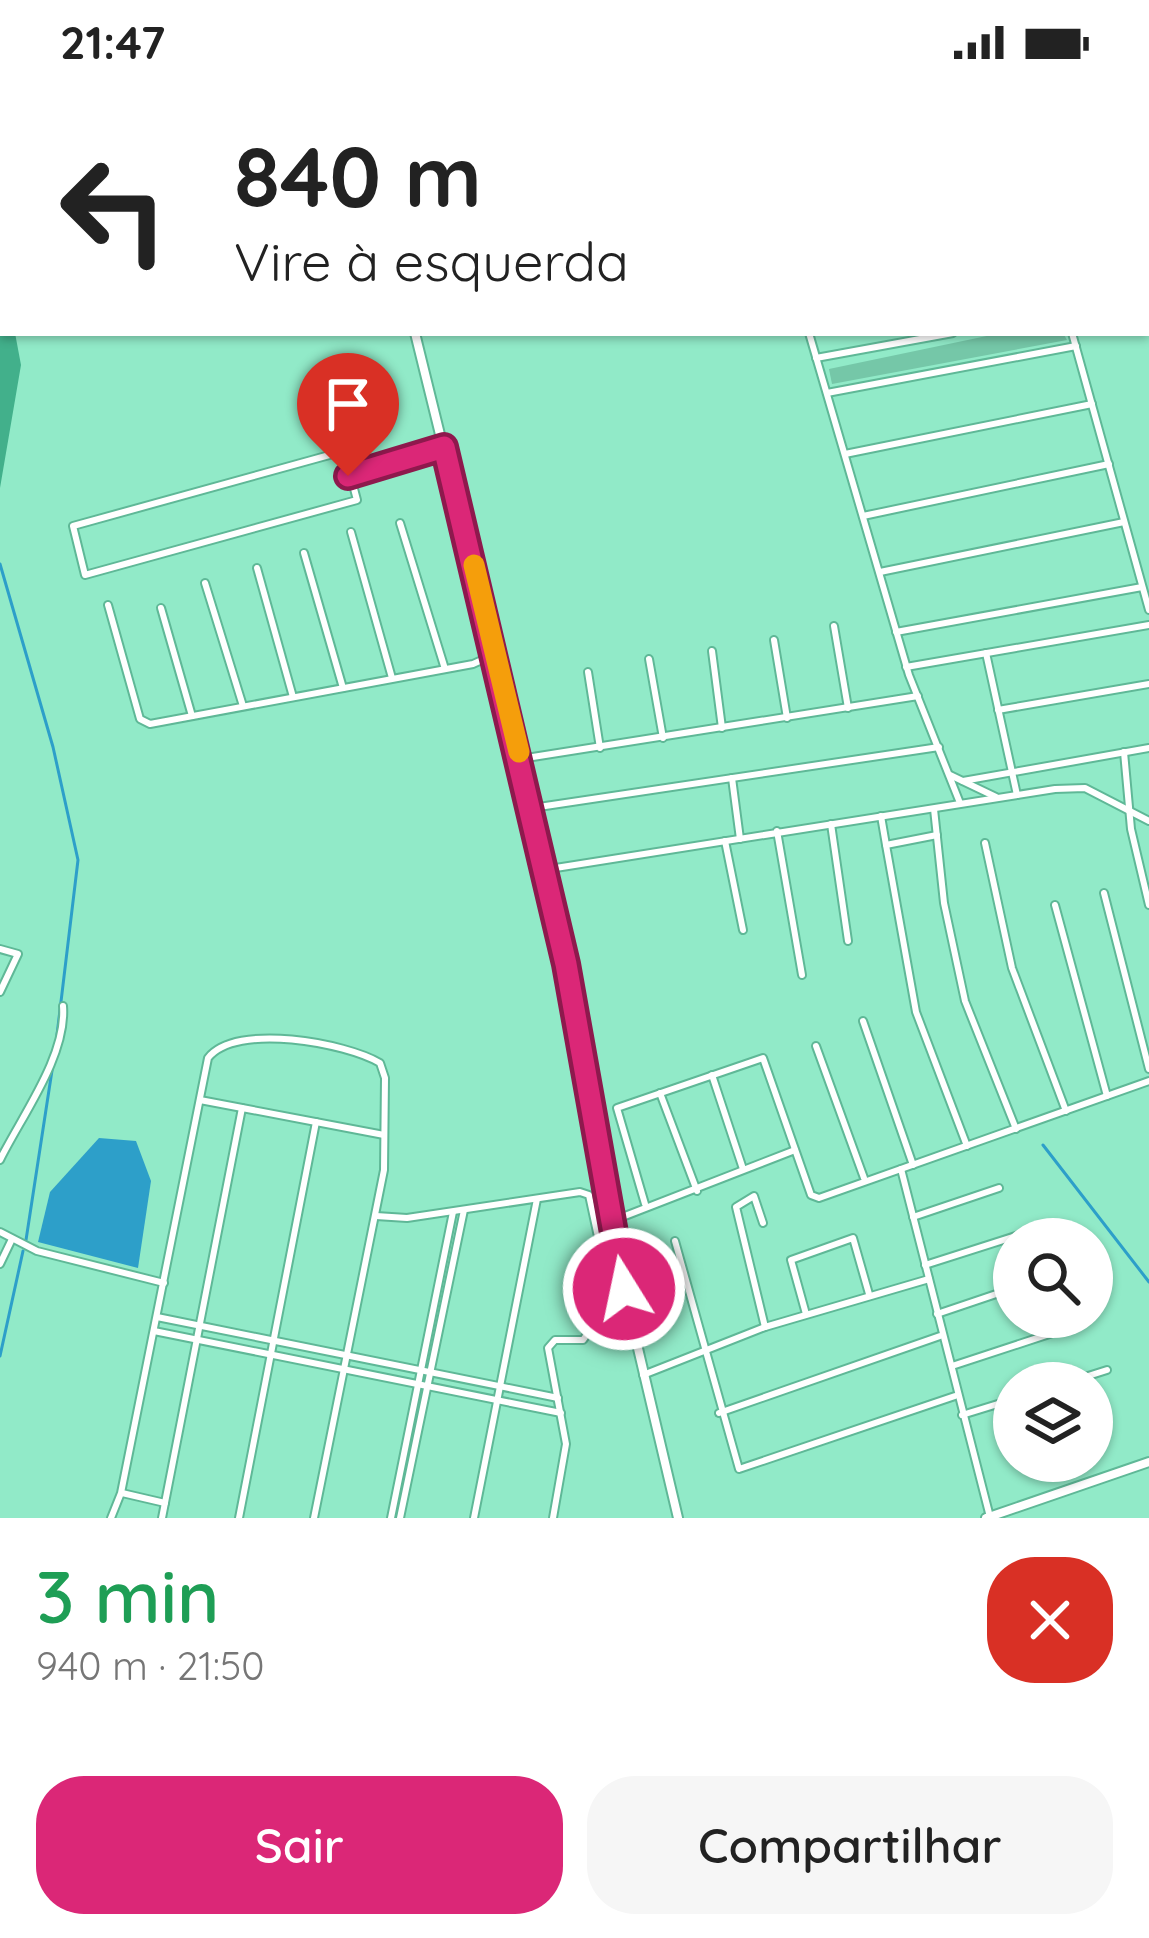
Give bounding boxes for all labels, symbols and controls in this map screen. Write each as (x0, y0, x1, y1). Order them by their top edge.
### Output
text: 21:47 (60, 14, 165, 70)
text: 840 m (234, 123, 482, 228)
icon: left (36, 132, 192, 288)
text: Vire à esquerda (234, 227, 629, 295)
pin (297, 353, 399, 476)
icon: arrive (315, 371, 381, 437)
map controls (993, 1218, 1113, 1482)
button: search (993, 1218, 1113, 1338)
position arrow (561, 1226, 687, 1352)
button: layers (993, 1362, 1113, 1482)
text: 3 min (36, 1551, 220, 1641)
button: close (987, 1557, 1113, 1683)
text: 940 m · 21:50 (36, 1641, 264, 1690)
button: Sair (36, 1776, 563, 1914)
button: Compartilhar (587, 1776, 1113, 1914)

